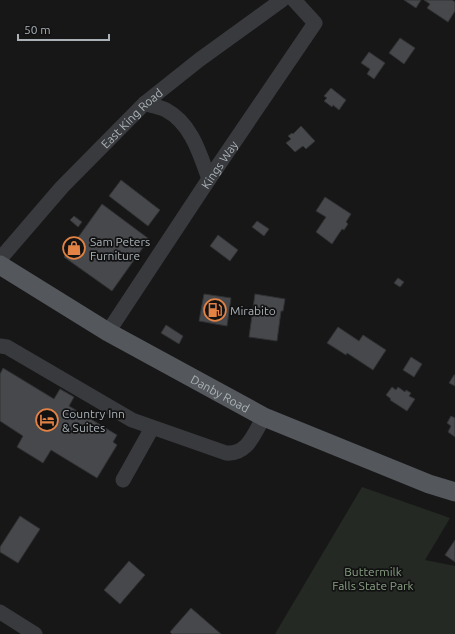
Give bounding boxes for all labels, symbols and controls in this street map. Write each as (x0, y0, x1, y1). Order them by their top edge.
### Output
scale bar (18, 16, 109, 42)
text: 50 m (24, 23, 51, 36)
street label: East King Road (98, 85, 165, 150)
street label: Kings Way (198, 138, 240, 191)
shop icon: Sam Peters Furniture (61, 235, 87, 261)
place label: Sam Peters Furniture (90, 235, 150, 262)
fuel station icon: Mirabito (202, 297, 228, 323)
place label: Mirabito (230, 304, 276, 317)
street label: Danby Road (189, 372, 252, 414)
hotel icon: Country Inn & Suites (34, 407, 60, 433)
place label: Country Inn & Suites (62, 407, 125, 434)
park label: Buttermilk Falls State Park (332, 565, 414, 592)

